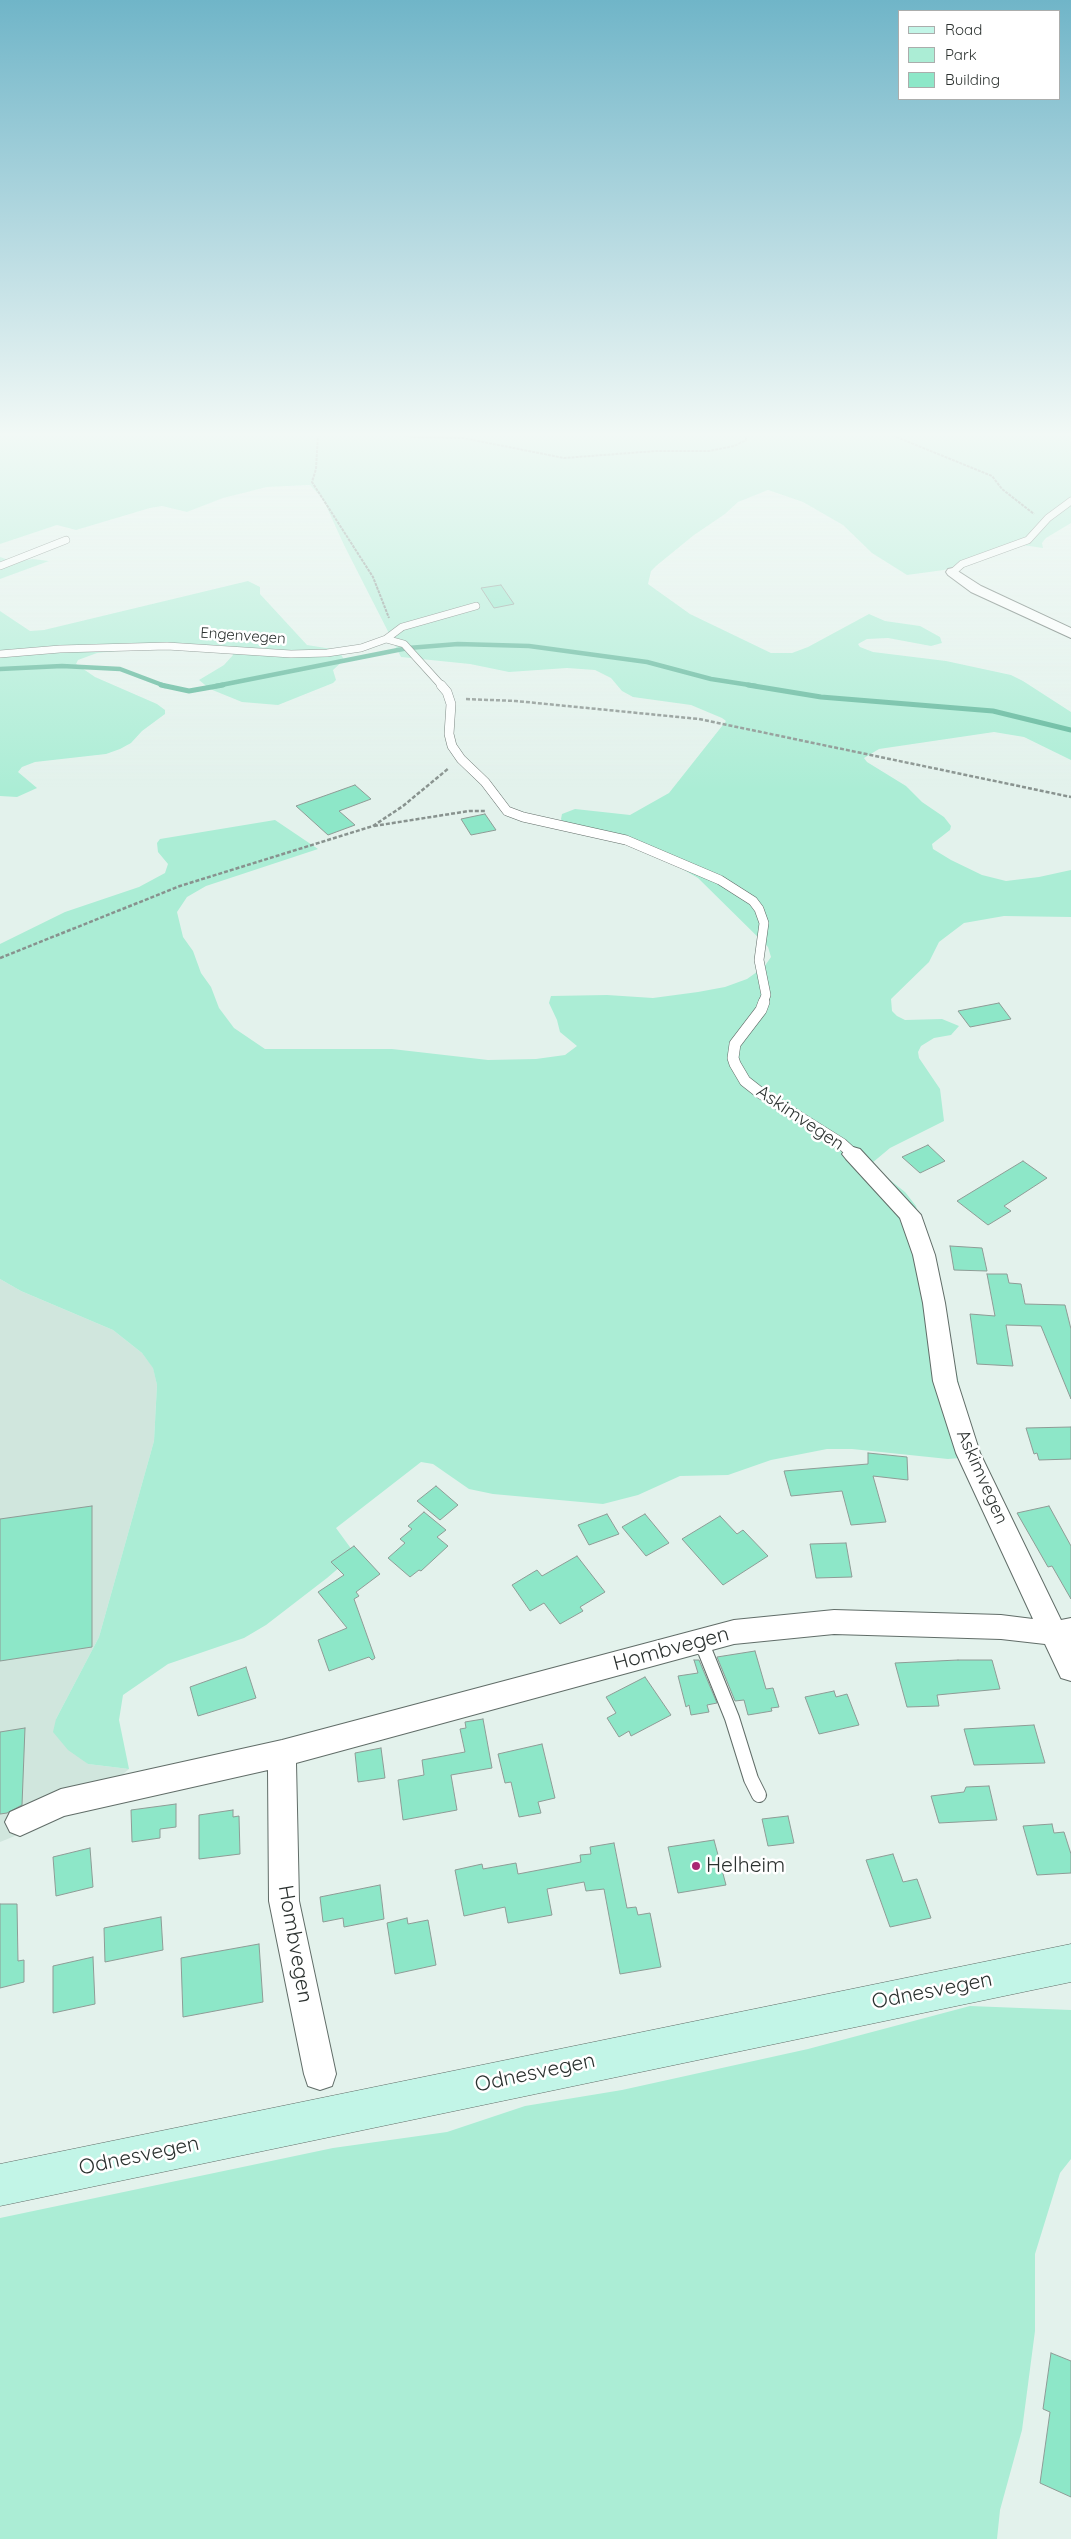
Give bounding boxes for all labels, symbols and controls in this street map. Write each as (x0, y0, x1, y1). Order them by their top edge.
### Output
legend (898, 10, 1061, 100)
text: Road (945, 20, 982, 39)
text: Park (945, 45, 977, 64)
text: Building (945, 70, 1000, 89)
street label: Engenvegen (200, 624, 286, 648)
street label: Askimvegen (752, 1081, 848, 1155)
street label: Askimvegen (952, 1427, 1012, 1527)
street label: Hombvegen (610, 1621, 732, 1677)
place label: Helheim (706, 1853, 785, 1879)
marker: Helheim (690, 1860, 702, 1872)
street label: Hombvegen (272, 1883, 318, 2005)
street label: Odnesvegen (870, 1967, 994, 2015)
street label: Odnesvegen (473, 2048, 597, 2098)
street label: Odnesvegen (77, 2131, 201, 2181)

